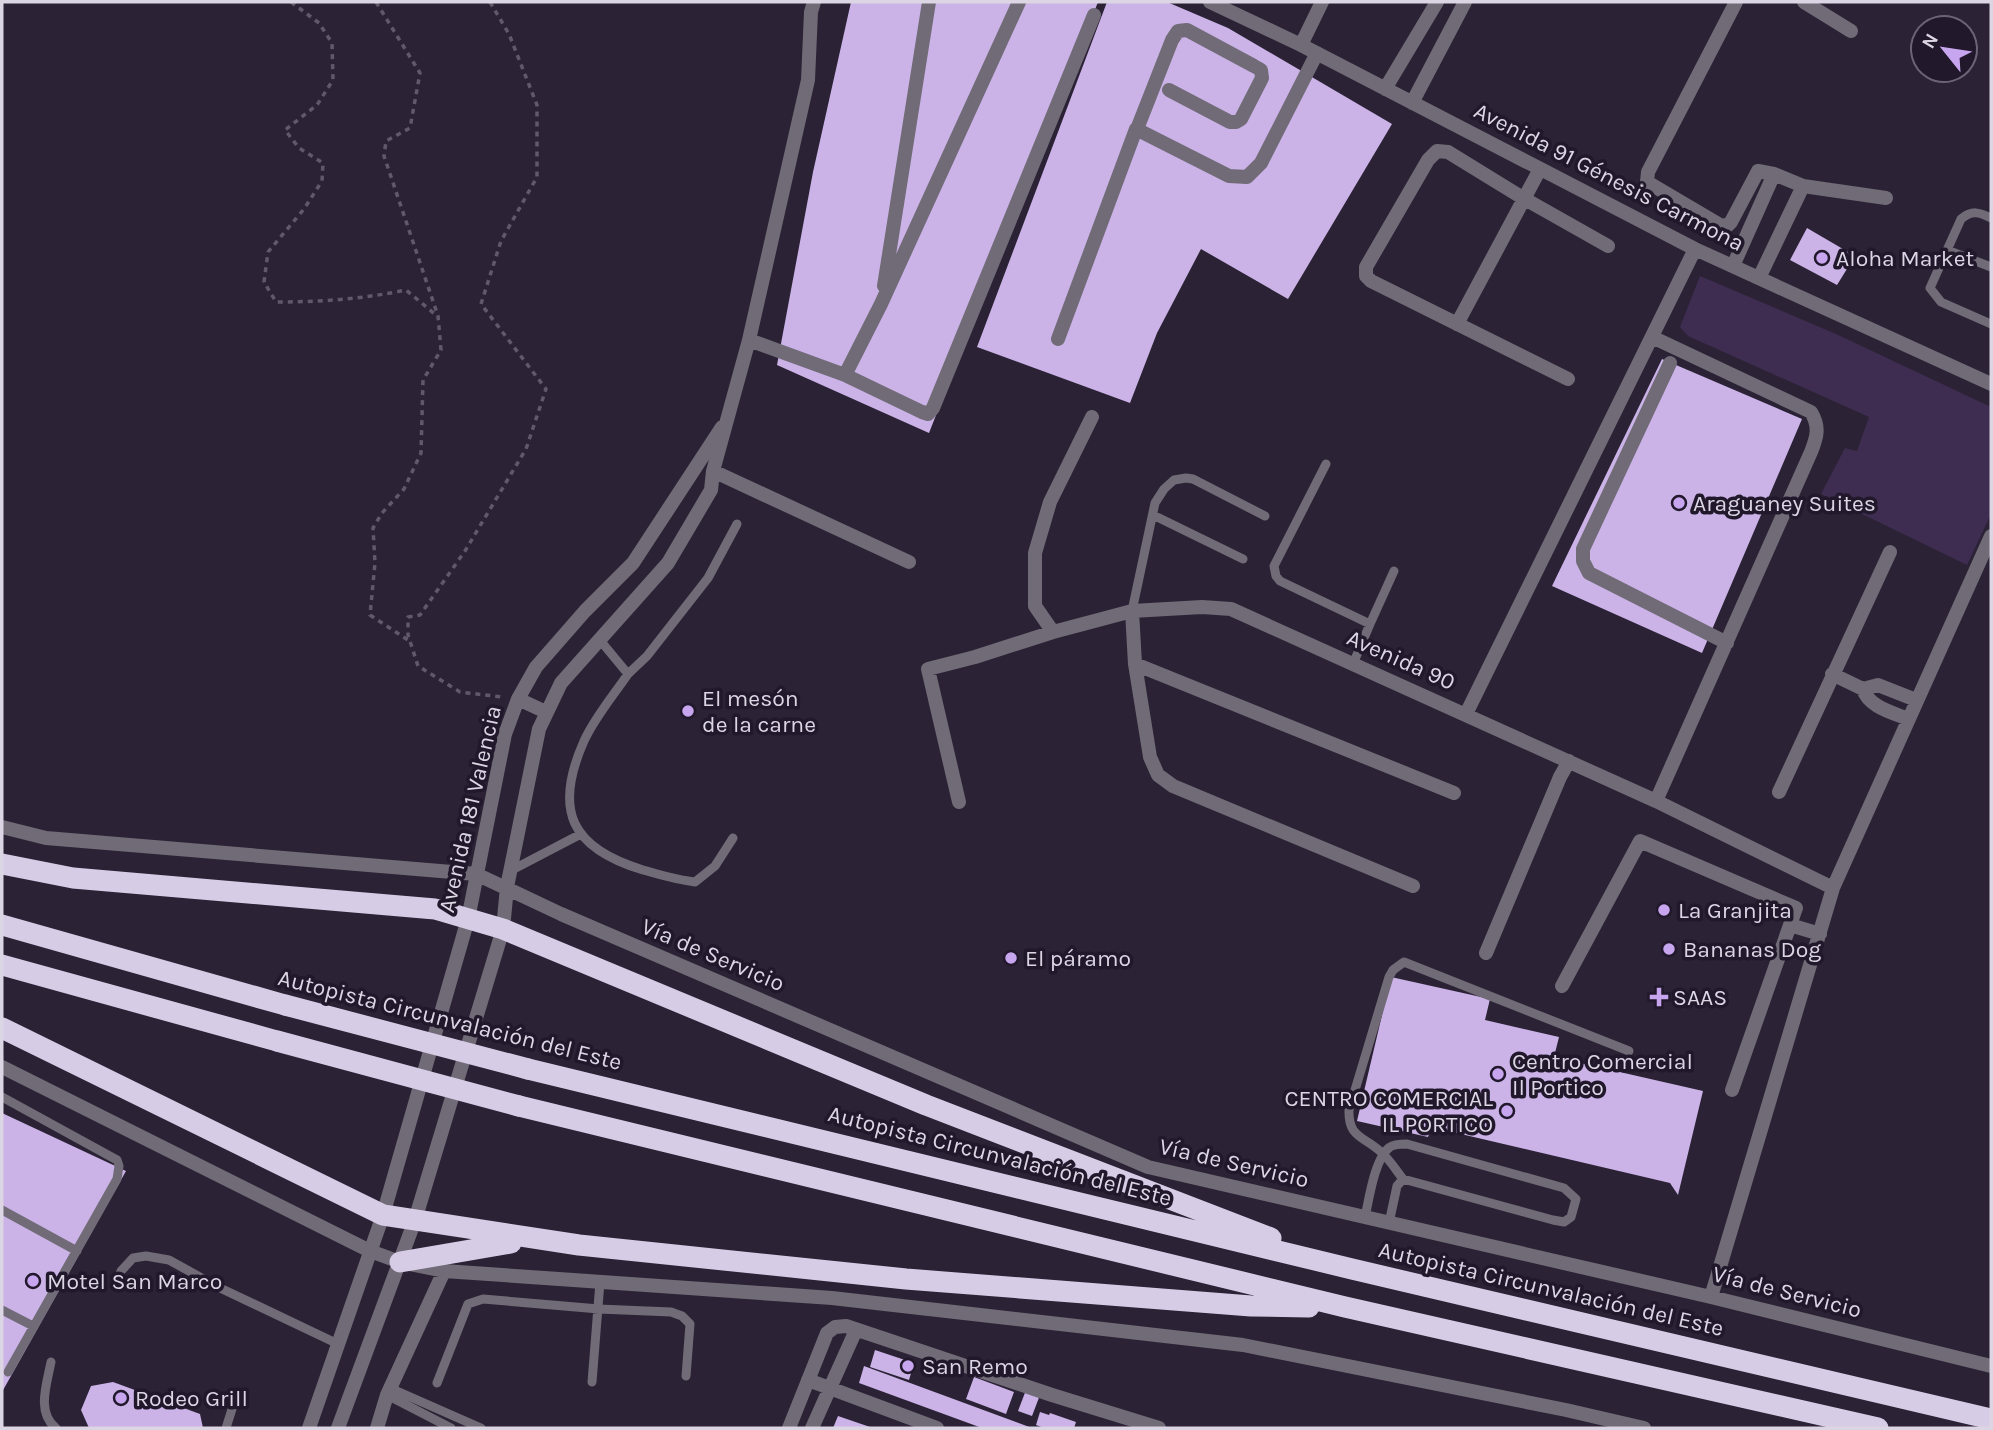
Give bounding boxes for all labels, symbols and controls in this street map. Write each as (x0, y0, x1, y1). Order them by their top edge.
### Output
north arrow (1909, 14, 1979, 84)
text: N (1917, 30, 1943, 52)
street label: Avenida 91 Génesis Carmona (1469, 97, 1749, 257)
place label: Aloha Market (1836, 245, 1974, 272)
marker: Aloha Market (1814, 250, 1830, 266)
place label: Araguaney Suites (1693, 490, 1876, 517)
marker: Araguaney Suites (1671, 495, 1687, 511)
street label: Avenida 90 (1343, 624, 1459, 696)
place label: El mesón de la carne (702, 685, 816, 738)
street label: Avenida 181 Valencia (433, 703, 507, 915)
marker: El mesón de la carne (680, 703, 696, 719)
place label: La Granjita (1678, 897, 1792, 924)
marker: La Granjita (1656, 902, 1672, 918)
street label: Vía de Servicio (638, 913, 788, 997)
place label: Bananas Dog (1683, 936, 1821, 963)
marker: Bananas Dog (1661, 941, 1677, 957)
place label: El páramo (1025, 945, 1131, 972)
marker: El páramo (1003, 950, 1019, 966)
street label: Autopista Circunvalación del Este (275, 964, 625, 1076)
place label: SAAS (1673, 984, 1727, 1011)
marker: SAAS (1651, 989, 1667, 1005)
place label: Centro Comercial Il Portico (1512, 1048, 1693, 1101)
marker: Centro Comercial Il Portico (1490, 1066, 1506, 1082)
place label: CENTRO COMERCIAL IL PORTICO (1284, 1085, 1493, 1138)
street label: Autopista Circunvalación del Este (825, 1100, 1175, 1212)
marker: CENTRO COMERCIAL IL PORTICO (1499, 1103, 1515, 1119)
street label: Vía de Servicio (1157, 1133, 1311, 1193)
street label: Autopista Circunvalación del Este (1376, 1236, 1726, 1342)
street label: Vía de Servicio (1710, 1260, 1864, 1324)
place label: Motel San Marco (47, 1268, 222, 1295)
marker: Motel San Marco (25, 1273, 41, 1289)
place label: San Remo (922, 1353, 1028, 1380)
marker: San Remo (900, 1358, 916, 1374)
place label: Rodeo Grill (135, 1385, 248, 1412)
marker: Rodeo Grill (113, 1390, 129, 1406)

